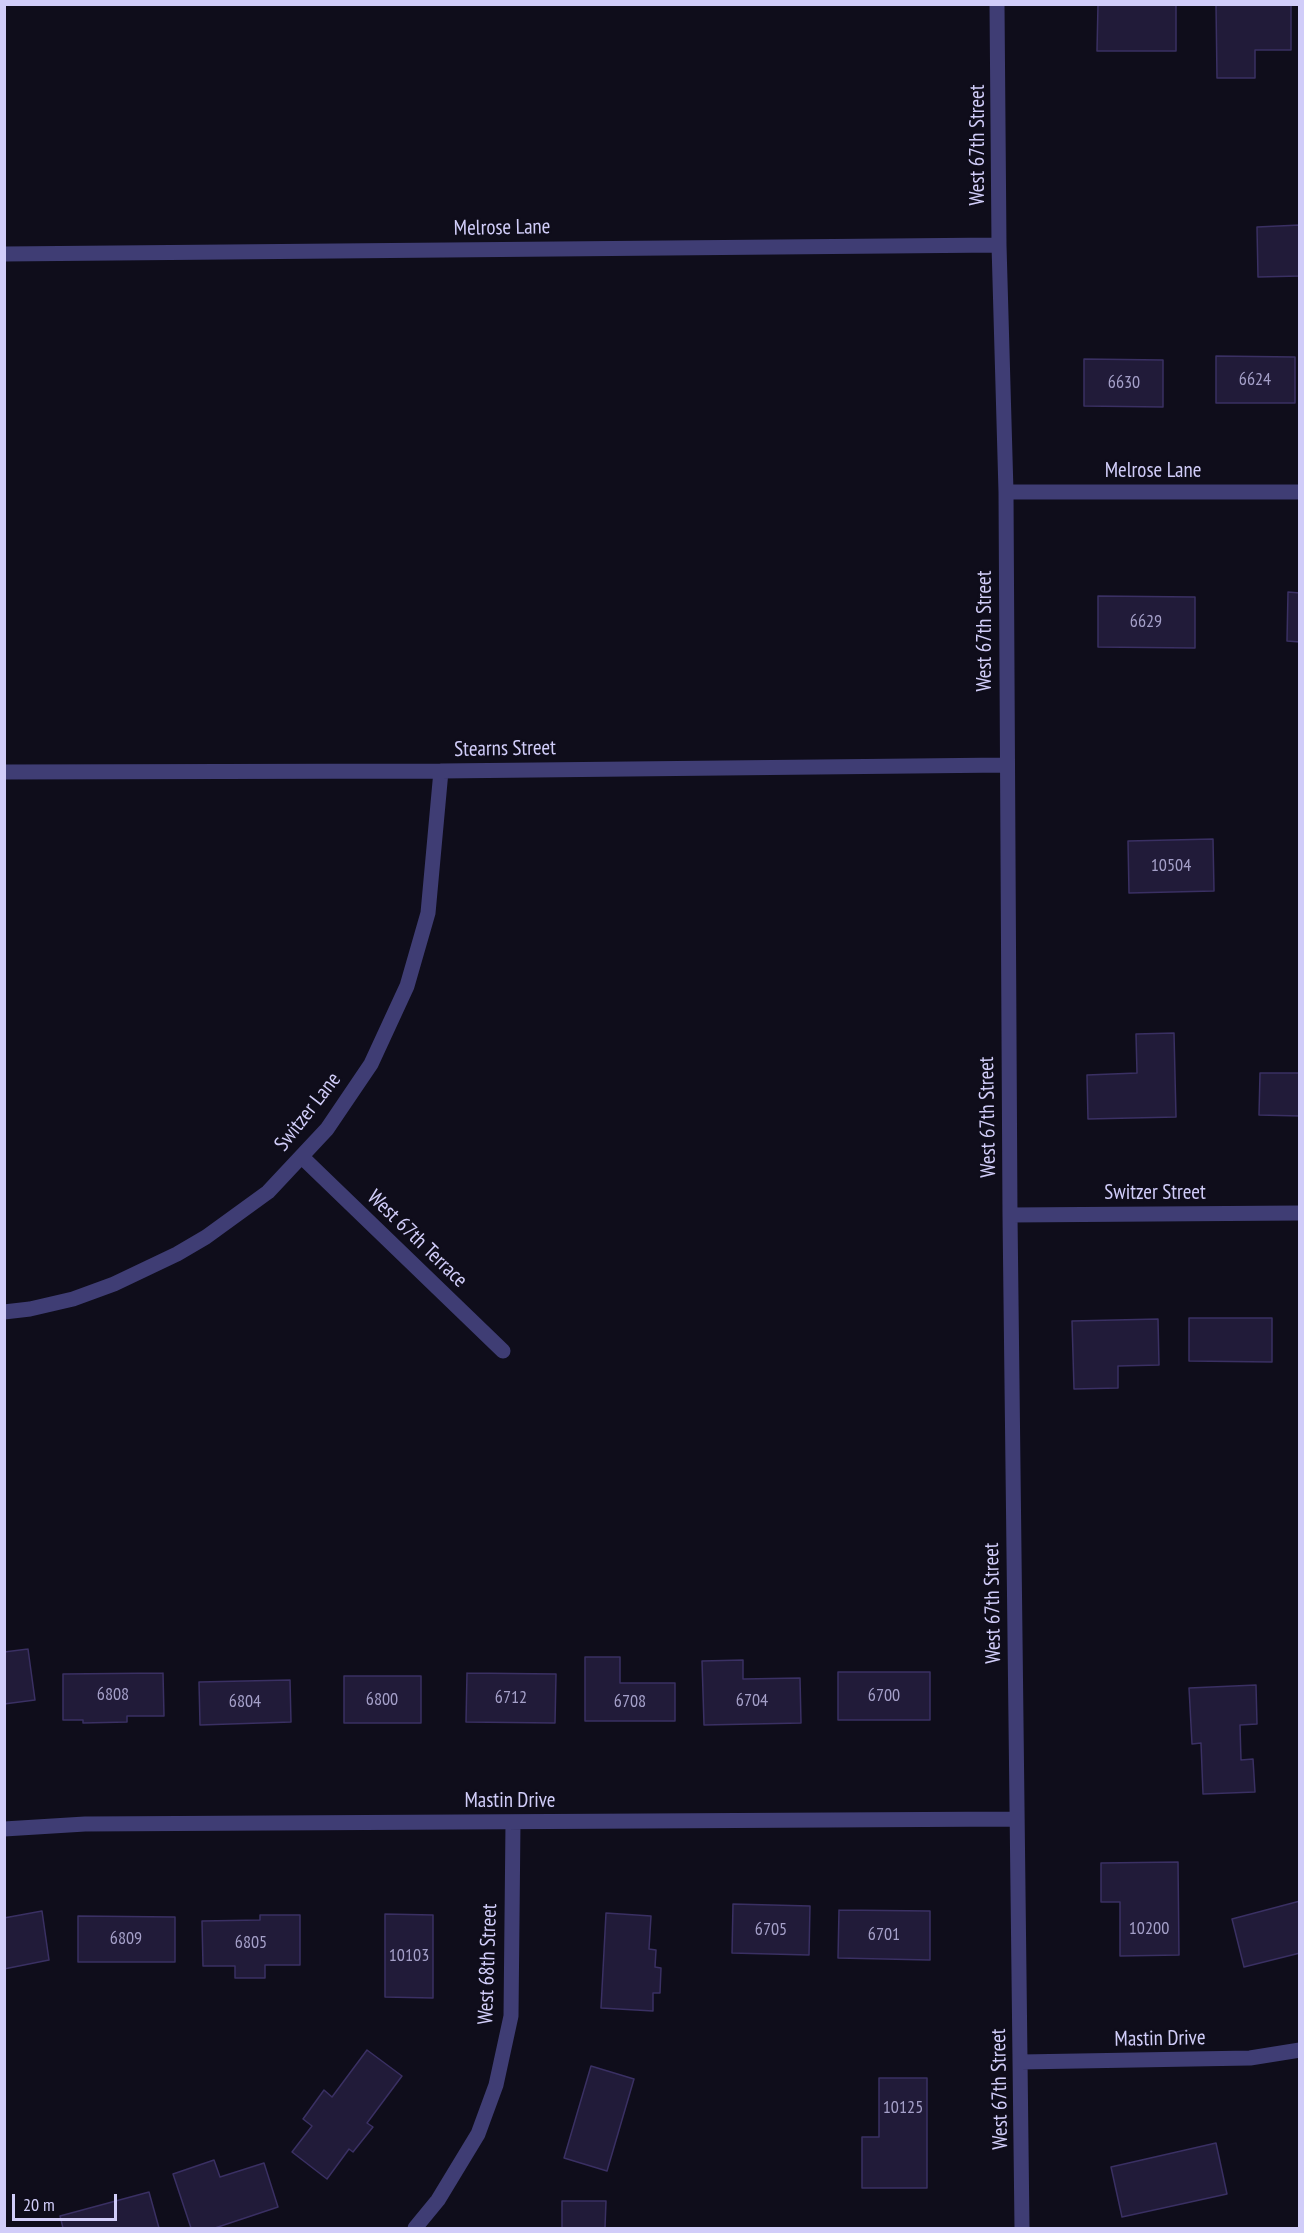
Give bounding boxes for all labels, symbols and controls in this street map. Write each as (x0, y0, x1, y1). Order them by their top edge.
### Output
street label: West 67th Street (965, 84, 991, 206)
street label: Melrose Lane (453, 215, 551, 241)
house number: 6624 (1239, 369, 1271, 391)
house number: 6630 (1108, 372, 1140, 394)
street label: Melrose Lane (1105, 458, 1201, 484)
street label: West 67th Street (972, 570, 998, 692)
house number: 6629 (1130, 611, 1162, 633)
street label: Stearns Street (454, 736, 556, 762)
house number: 10504 (1151, 855, 1191, 877)
street label: West 67th Street (974, 1056, 1002, 1178)
street label: Switzer Lane (270, 1068, 346, 1156)
street label: Switzer Street (1104, 1180, 1206, 1206)
street label: West 67th Terrace (362, 1185, 472, 1293)
street label: West 67th Street (979, 1542, 1007, 1664)
house number: 6808 (97, 1684, 129, 1706)
house number: 6700 (868, 1685, 900, 1707)
house number: 6712 (495, 1687, 527, 1709)
house number: 6800 (366, 1689, 398, 1711)
house number: 6704 (736, 1690, 768, 1712)
house number: 6804 (229, 1691, 261, 1713)
house number: 6708 (614, 1691, 646, 1713)
street label: Mastin Drive (464, 1788, 556, 1814)
street label: West 68th Street (473, 1903, 503, 2025)
house number: 10200 (1129, 1918, 1169, 1940)
house number: 6705 (755, 1919, 787, 1941)
house number: 6701 (868, 1924, 900, 1946)
house number: 6809 (110, 1928, 142, 1950)
house number: 6805 (235, 1932, 267, 1954)
house number: 10103 (389, 1945, 429, 1967)
street label: Mastin Drive (1114, 2026, 1206, 2052)
street label: West 67th Street (986, 2028, 1014, 2150)
house number: 10125 (883, 2097, 923, 2119)
scale bar (15, 2182, 120, 2220)
text: 20 m (23, 2193, 55, 2216)

